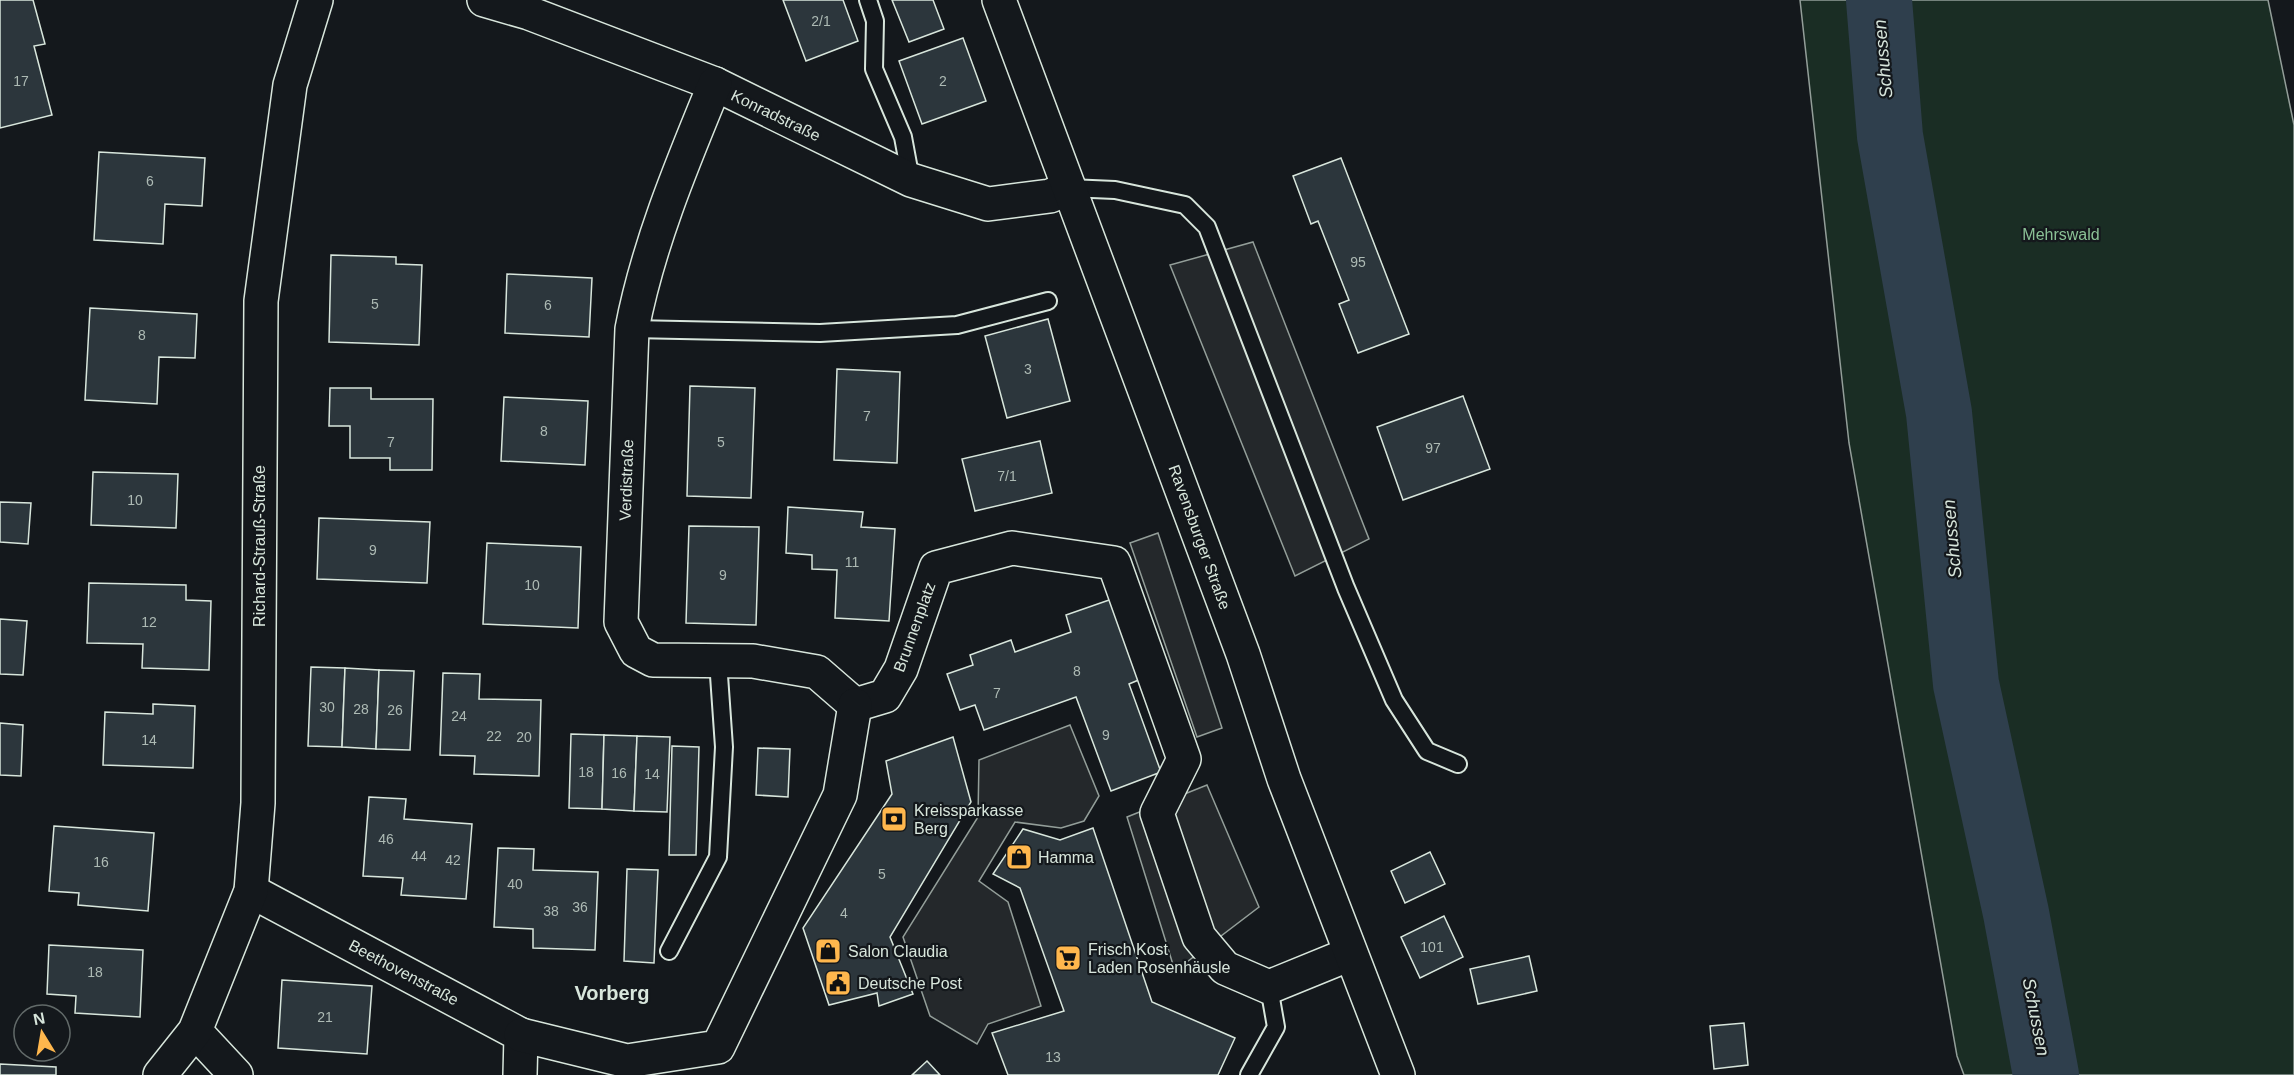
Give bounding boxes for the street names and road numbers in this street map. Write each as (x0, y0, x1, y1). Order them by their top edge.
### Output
street label: Konradstraße (728, 87, 823, 144)
street label: Verdistraße (617, 439, 636, 521)
street label: Ravensburger Straße (1165, 462, 1234, 612)
street label: Richard-Strauß-Straße (251, 465, 268, 627)
street label: Brunnenplatz (890, 580, 939, 674)
street label: Beethovenstraße (346, 936, 462, 1009)

